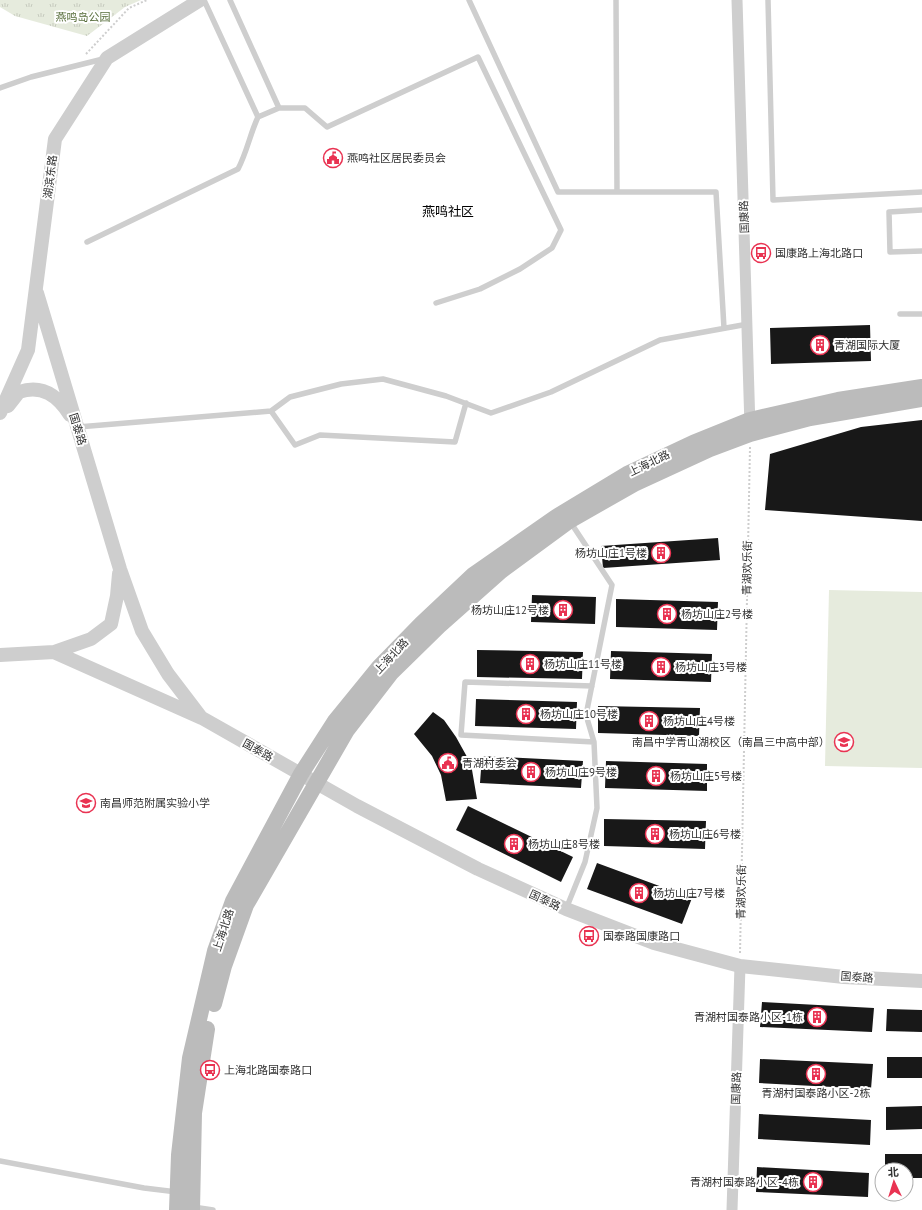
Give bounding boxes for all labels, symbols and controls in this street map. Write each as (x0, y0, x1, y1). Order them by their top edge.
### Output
park label: 燕鸣岛公园 (56, 10, 111, 24)
public building icon: 燕鸣社区居民委员会 (322, 147, 344, 169)
place label: 燕鸣社区居民委员会 (347, 151, 446, 165)
street label: 湖滨东路 (40, 154, 60, 200)
street label: 国康路 (736, 200, 752, 234)
district label: 燕鸣社区 (422, 203, 474, 220)
bus stop icon: 国康路上海北路口 (750, 242, 772, 264)
place label: 国康路上海北路口 (775, 246, 863, 260)
building icon: 青湖国际大厦 (809, 334, 831, 356)
place label: 青湖国际大厦 (834, 338, 900, 352)
street label: 国泰路 (66, 411, 90, 447)
street label: 上海北路 (626, 447, 672, 479)
street label: 青湖欢乐街 (740, 540, 754, 596)
building icon: 杨坊山庄1号楼 (650, 542, 672, 564)
place label: 杨坊山庄1号楼 (575, 546, 647, 560)
building icon: 杨坊山庄12号楼 (552, 599, 574, 621)
place label: 杨坊山庄12号楼 (471, 603, 549, 617)
building icon: 杨坊山庄2号楼 (656, 603, 678, 625)
place label: 杨坊山庄2号楼 (681, 607, 753, 621)
street label: 上海北路 (371, 635, 411, 677)
building icon: 杨坊山庄11号楼 (519, 653, 541, 675)
building icon: 杨坊山庄3号楼 (650, 656, 672, 678)
place label: 杨坊山庄11号楼 (544, 657, 622, 671)
place label: 杨坊山庄3号楼 (675, 660, 747, 674)
building icon: 杨坊山庄10号楼 (515, 703, 537, 725)
place label: 杨坊山庄10号楼 (540, 707, 618, 721)
building icon: 杨坊山庄4号楼 (638, 710, 660, 732)
place label: 杨坊山庄4号楼 (663, 714, 735, 728)
school or university icon: 南昌中学青山湖校区（南昌三中高中部） (833, 731, 855, 753)
place label: 南昌中学青山湖校区（南昌三中高中部） (632, 735, 830, 749)
street label: 国泰路 (240, 736, 276, 764)
public building icon: 青湖村委会 (437, 752, 459, 774)
place label: 青湖村委会 (462, 756, 517, 770)
building icon: 杨坊山庄9号楼 (520, 761, 542, 783)
place label: 杨坊山庄9号楼 (545, 765, 617, 779)
building icon: 杨坊山庄5号楼 (645, 765, 667, 787)
place label: 杨坊山庄5号楼 (670, 769, 742, 783)
school or university icon: 南昌师范附属实验小学 (75, 792, 97, 814)
place label: 南昌师范附属实验小学 (100, 796, 210, 810)
building icon: 杨坊山庄6号楼 (644, 823, 666, 845)
place label: 杨坊山庄6号楼 (669, 827, 741, 841)
building icon: 杨坊山庄8号楼 (503, 833, 525, 855)
place label: 杨坊山庄8号楼 (528, 837, 600, 851)
street label: 青湖欢乐街 (734, 864, 748, 920)
building icon: 杨坊山庄7号楼 (628, 882, 650, 904)
place label: 杨坊山庄7号楼 (653, 886, 725, 900)
street label: 国泰路 (527, 887, 563, 913)
street label: 上海北路 (210, 907, 236, 953)
bus stop icon: 国泰路国康路口 (578, 925, 600, 947)
place label: 国泰路国康路口 (603, 929, 680, 943)
street label: 国泰路 (840, 969, 874, 985)
building icon: 青湖村国泰路小区-1栋 (806, 1006, 828, 1028)
place label: 青湖村国泰路小区-1栋 (694, 1010, 803, 1024)
bus stop icon: 上海北路国泰路口 (199, 1059, 221, 1081)
place label: 上海北路国泰路口 (224, 1063, 312, 1077)
building icon: 青湖村国泰路小区-2栋 (805, 1063, 827, 1085)
street label: 国康路 (728, 1071, 744, 1105)
place label: 青湖村国泰路小区-2栋 (762, 1086, 870, 1100)
north arrow (874, 1162, 914, 1202)
text: 北 (887, 1165, 899, 1179)
building icon: 青湖村国泰路小区-4栋 (802, 1171, 824, 1193)
place label: 青湖村国泰路小区-4栋 (690, 1175, 799, 1189)

